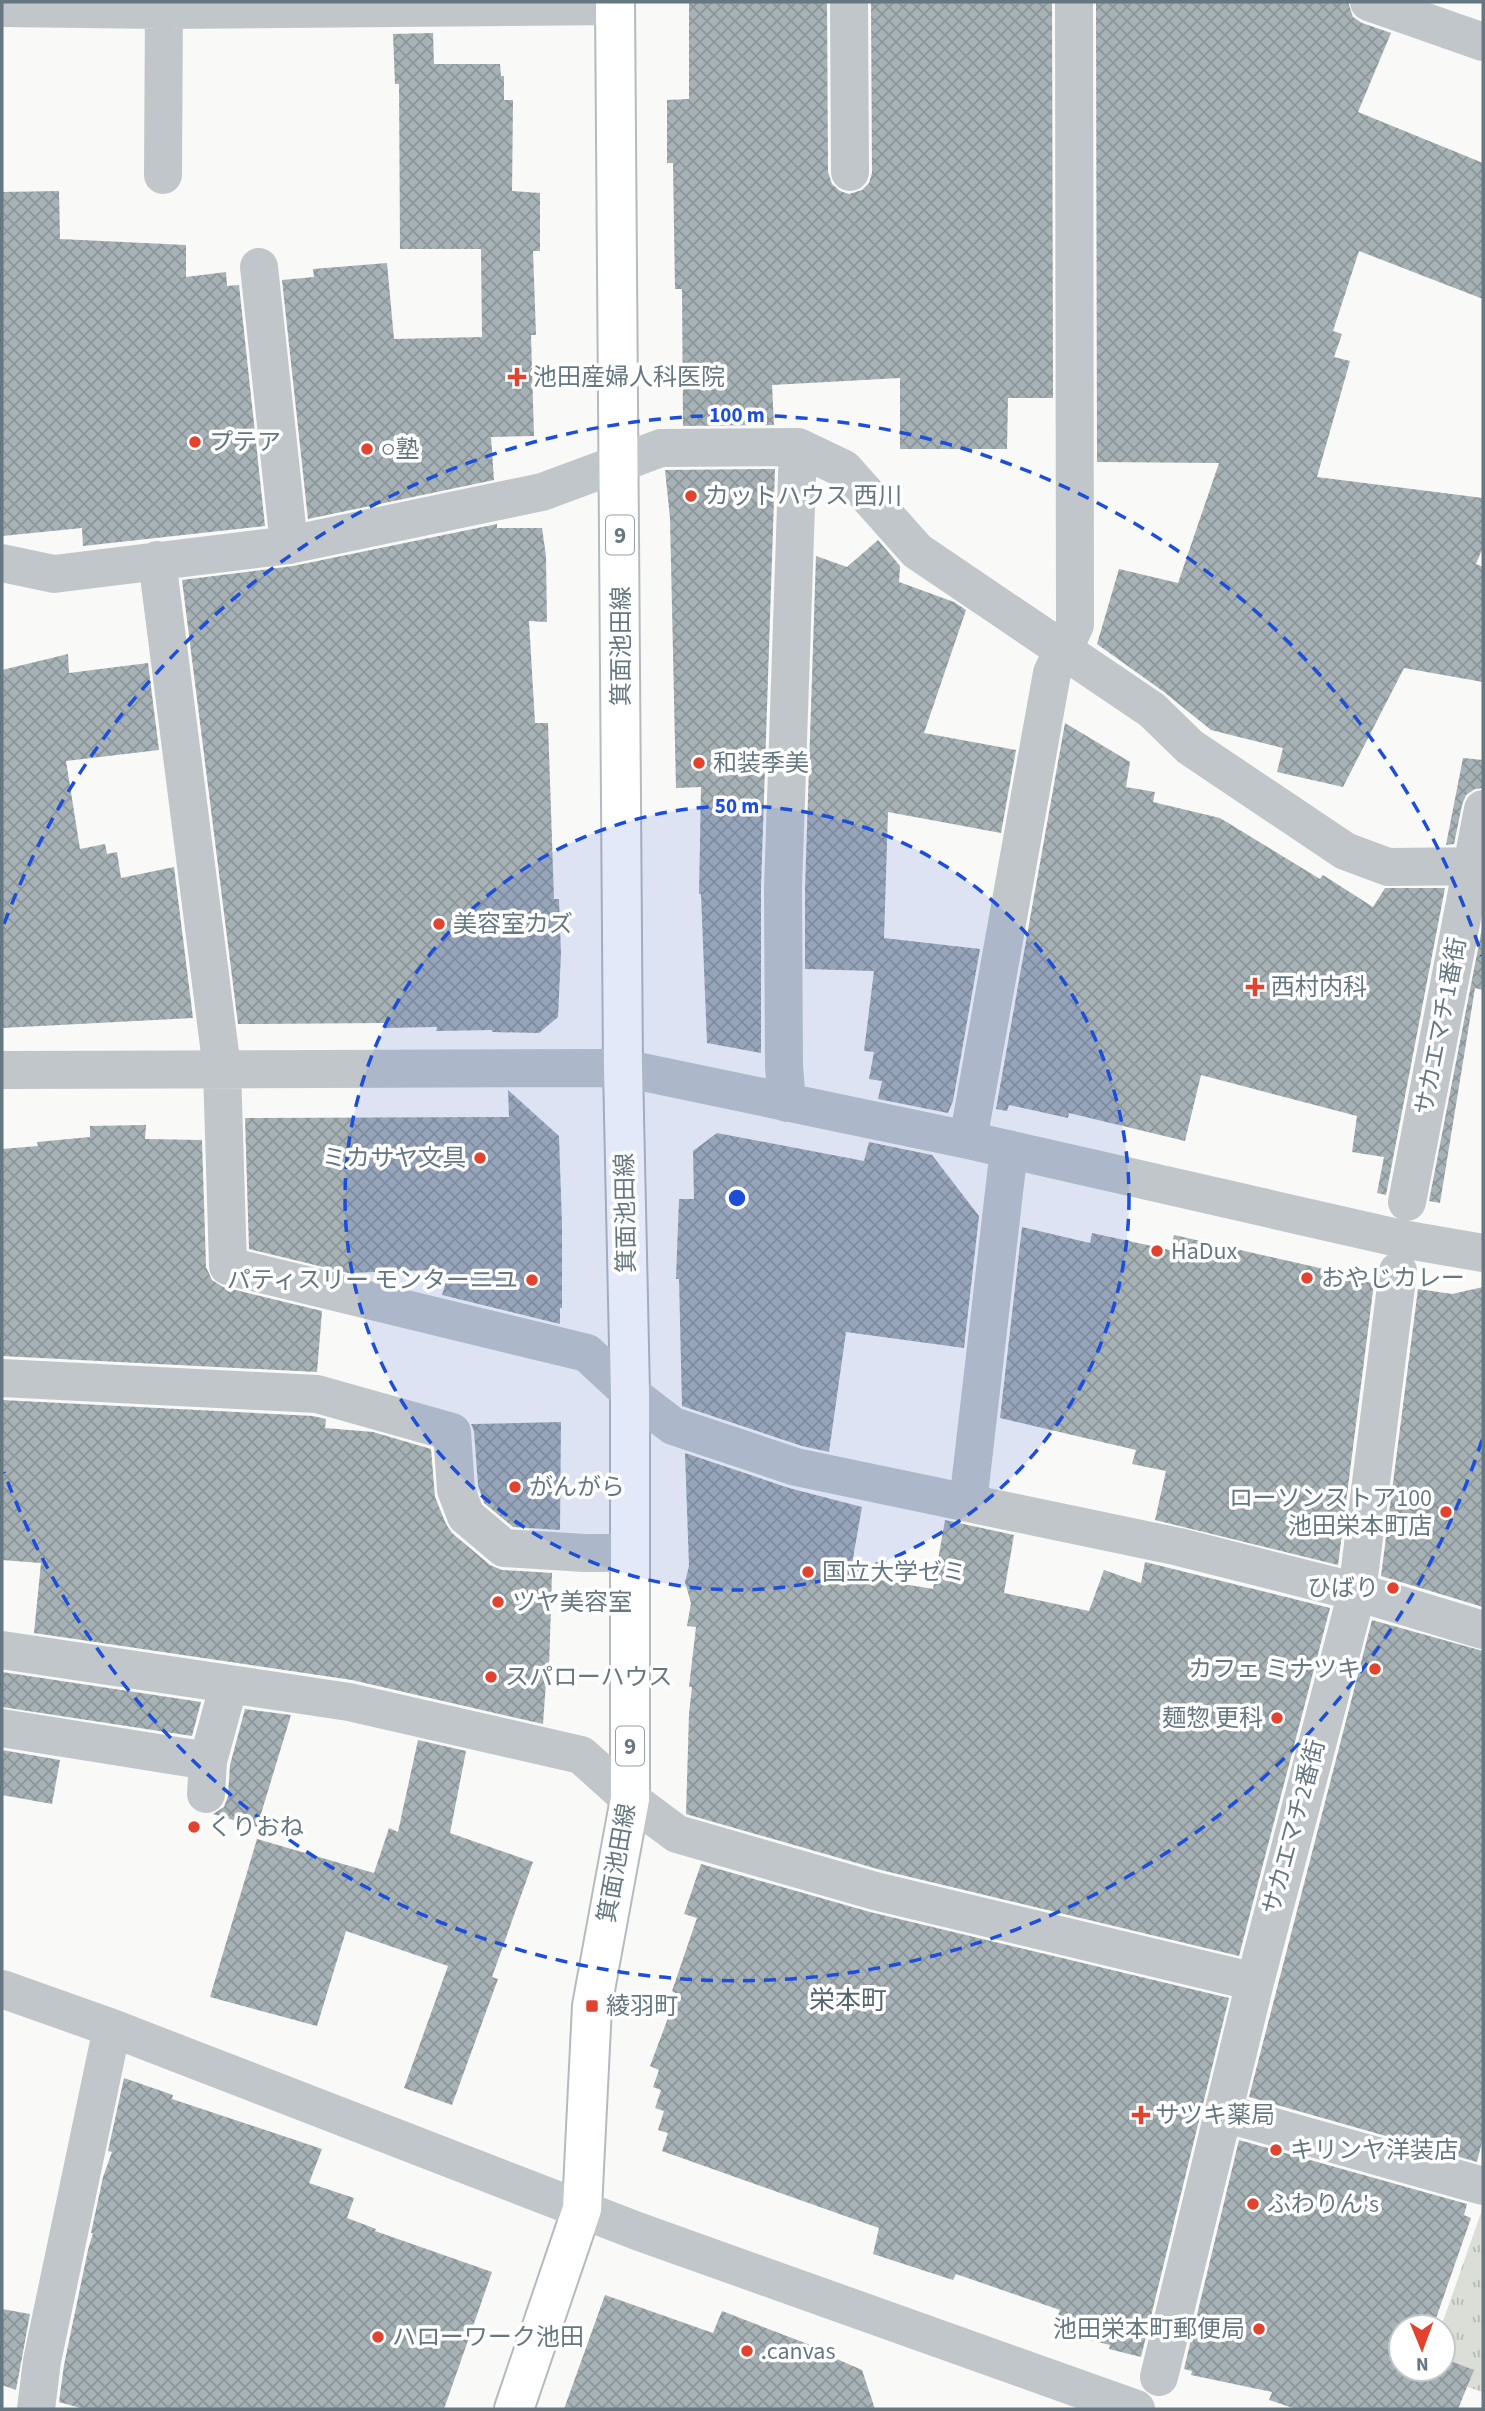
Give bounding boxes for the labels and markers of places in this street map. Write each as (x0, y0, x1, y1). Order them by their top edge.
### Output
place label: 池田産婦人科医院 (533, 360, 725, 395)
marker: 池田産婦人科医院 (507, 367, 527, 387)
place label: プテア (209, 425, 281, 460)
place label: ○塾 (381, 432, 419, 467)
marker: プテア (187, 434, 203, 450)
marker: ○塾 (359, 441, 375, 457)
place label: カットハウス 西川 (705, 479, 902, 514)
marker: カットハウス 西川 (683, 488, 699, 504)
place label: 和装季美 (713, 746, 809, 781)
marker: 和装季美 (691, 755, 707, 771)
place label: 美容室カズ (453, 907, 573, 942)
marker: 美容室カズ (431, 916, 447, 932)
place label: 西村内科 (1271, 970, 1367, 1005)
marker: 西村内科 (1245, 977, 1265, 997)
place label: ミカサヤ文具 (322, 1141, 466, 1176)
marker: ミカサヤ文具 (472, 1150, 488, 1166)
centre of rings (725, 1186, 749, 1210)
place label: HaDux (1171, 1234, 1238, 1269)
marker: HaDux (1149, 1243, 1165, 1259)
place label: おやじカレー (1321, 1261, 1465, 1296)
place label: パティスリー モンターニユ (227, 1263, 518, 1298)
marker: おやじカレー (1299, 1270, 1315, 1286)
marker: パティスリー モンターニユ (524, 1272, 540, 1288)
place label: がんがら (529, 1470, 625, 1505)
marker: がんがら (507, 1479, 523, 1495)
place label: ローソンストア100 池田栄本町店 (1229, 1481, 1432, 1544)
marker: ローソンストア100 池田栄本町店 (1438, 1504, 1454, 1520)
place label: 国立大学ゼミ (822, 1555, 966, 1590)
marker: 国立大学ゼミ (800, 1564, 816, 1580)
place label: ひばり (1307, 1571, 1379, 1606)
marker: ひばり (1385, 1580, 1401, 1596)
place label: ツヤ美容室 (512, 1585, 632, 1620)
marker: ツヤ美容室 (490, 1594, 506, 1610)
place label: カフェ ミナツキ (1188, 1652, 1361, 1687)
place label: スパローハウス (505, 1660, 673, 1695)
marker: カフェ ミナツキ (1367, 1661, 1383, 1677)
marker: スパローハウス (483, 1669, 499, 1685)
place label: 麺惣 更科 (1162, 1701, 1263, 1736)
marker: 麺惣 更科 (1269, 1710, 1285, 1726)
place label: くりおね (208, 1810, 304, 1845)
marker: くりおね (186, 1819, 202, 1835)
place label: 綾羽町 (606, 1989, 678, 2024)
marker: 綾羽町 (584, 1998, 600, 2014)
place label: サツキ薬局 (1155, 2098, 1275, 2133)
marker: サツキ薬局 (1133, 2107, 1149, 2123)
place label: キリンヤ洋装店 (1290, 2133, 1458, 2168)
marker: キリンヤ洋装店 (1268, 2142, 1284, 2158)
place label: ふわりん's (1267, 2187, 1379, 2222)
marker: ふわりん's (1245, 2196, 1261, 2212)
place label: 池田栄本町郵便局 (1053, 2312, 1245, 2347)
place label: ハローワーク池田 (392, 2320, 584, 2355)
marker: 池田栄本町郵便局 (1251, 2321, 1267, 2337)
marker: ハローワーク池田 (370, 2329, 386, 2345)
place label: .canvas (761, 2334, 836, 2369)
marker: .canvas (739, 2343, 755, 2359)

